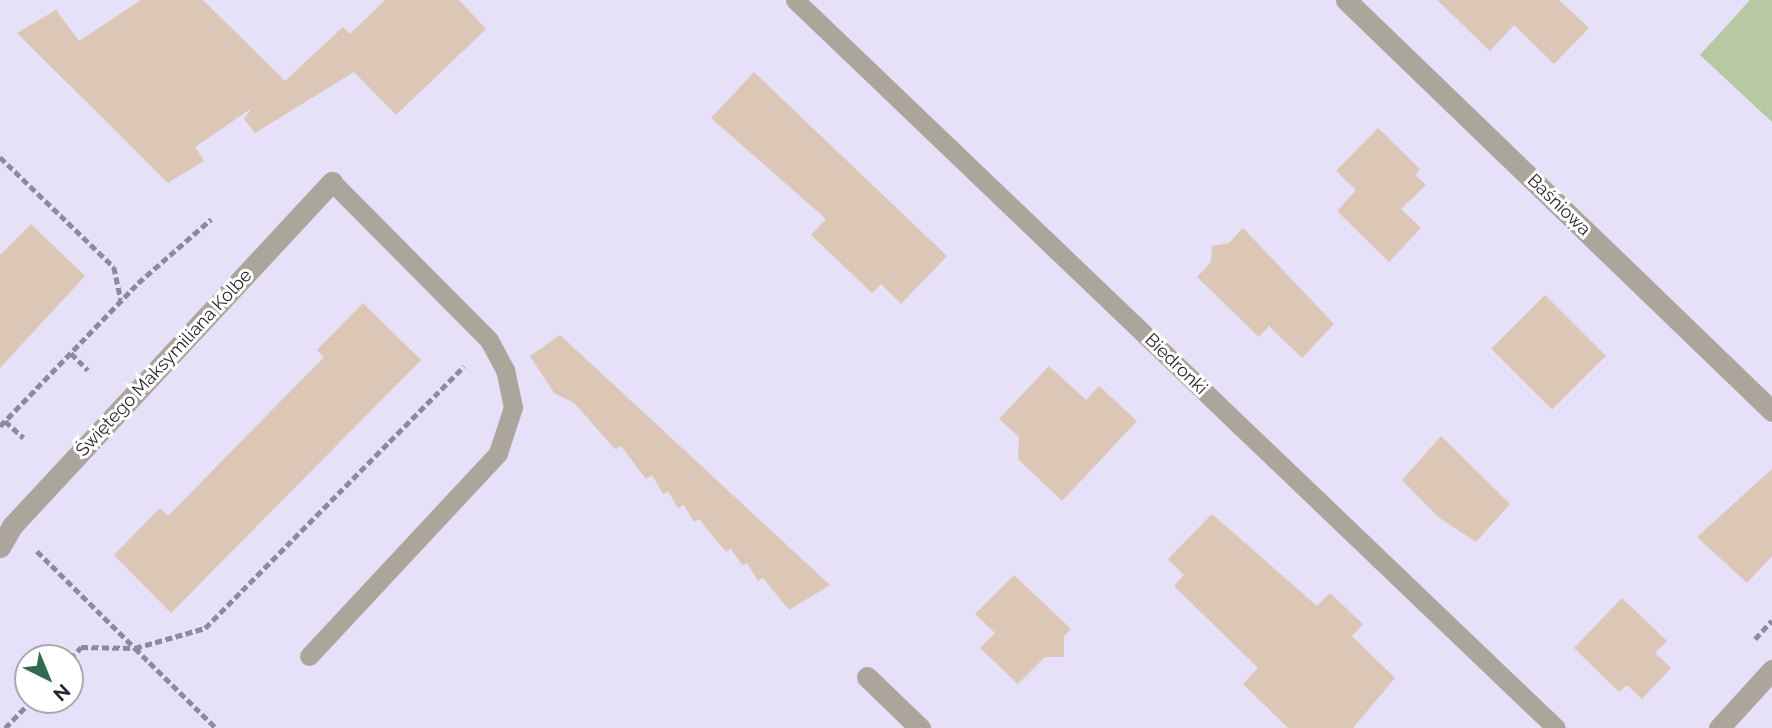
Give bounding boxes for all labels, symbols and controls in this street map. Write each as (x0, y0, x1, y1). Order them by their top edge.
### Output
street label: Baśniowa (1523, 170, 1595, 240)
street label: Świętego Maksymiliana Kolbe (71, 265, 257, 461)
street label: Biedronki (1140, 329, 1212, 399)
north arrow (14, 644, 84, 714)
text: N (49, 680, 75, 706)

